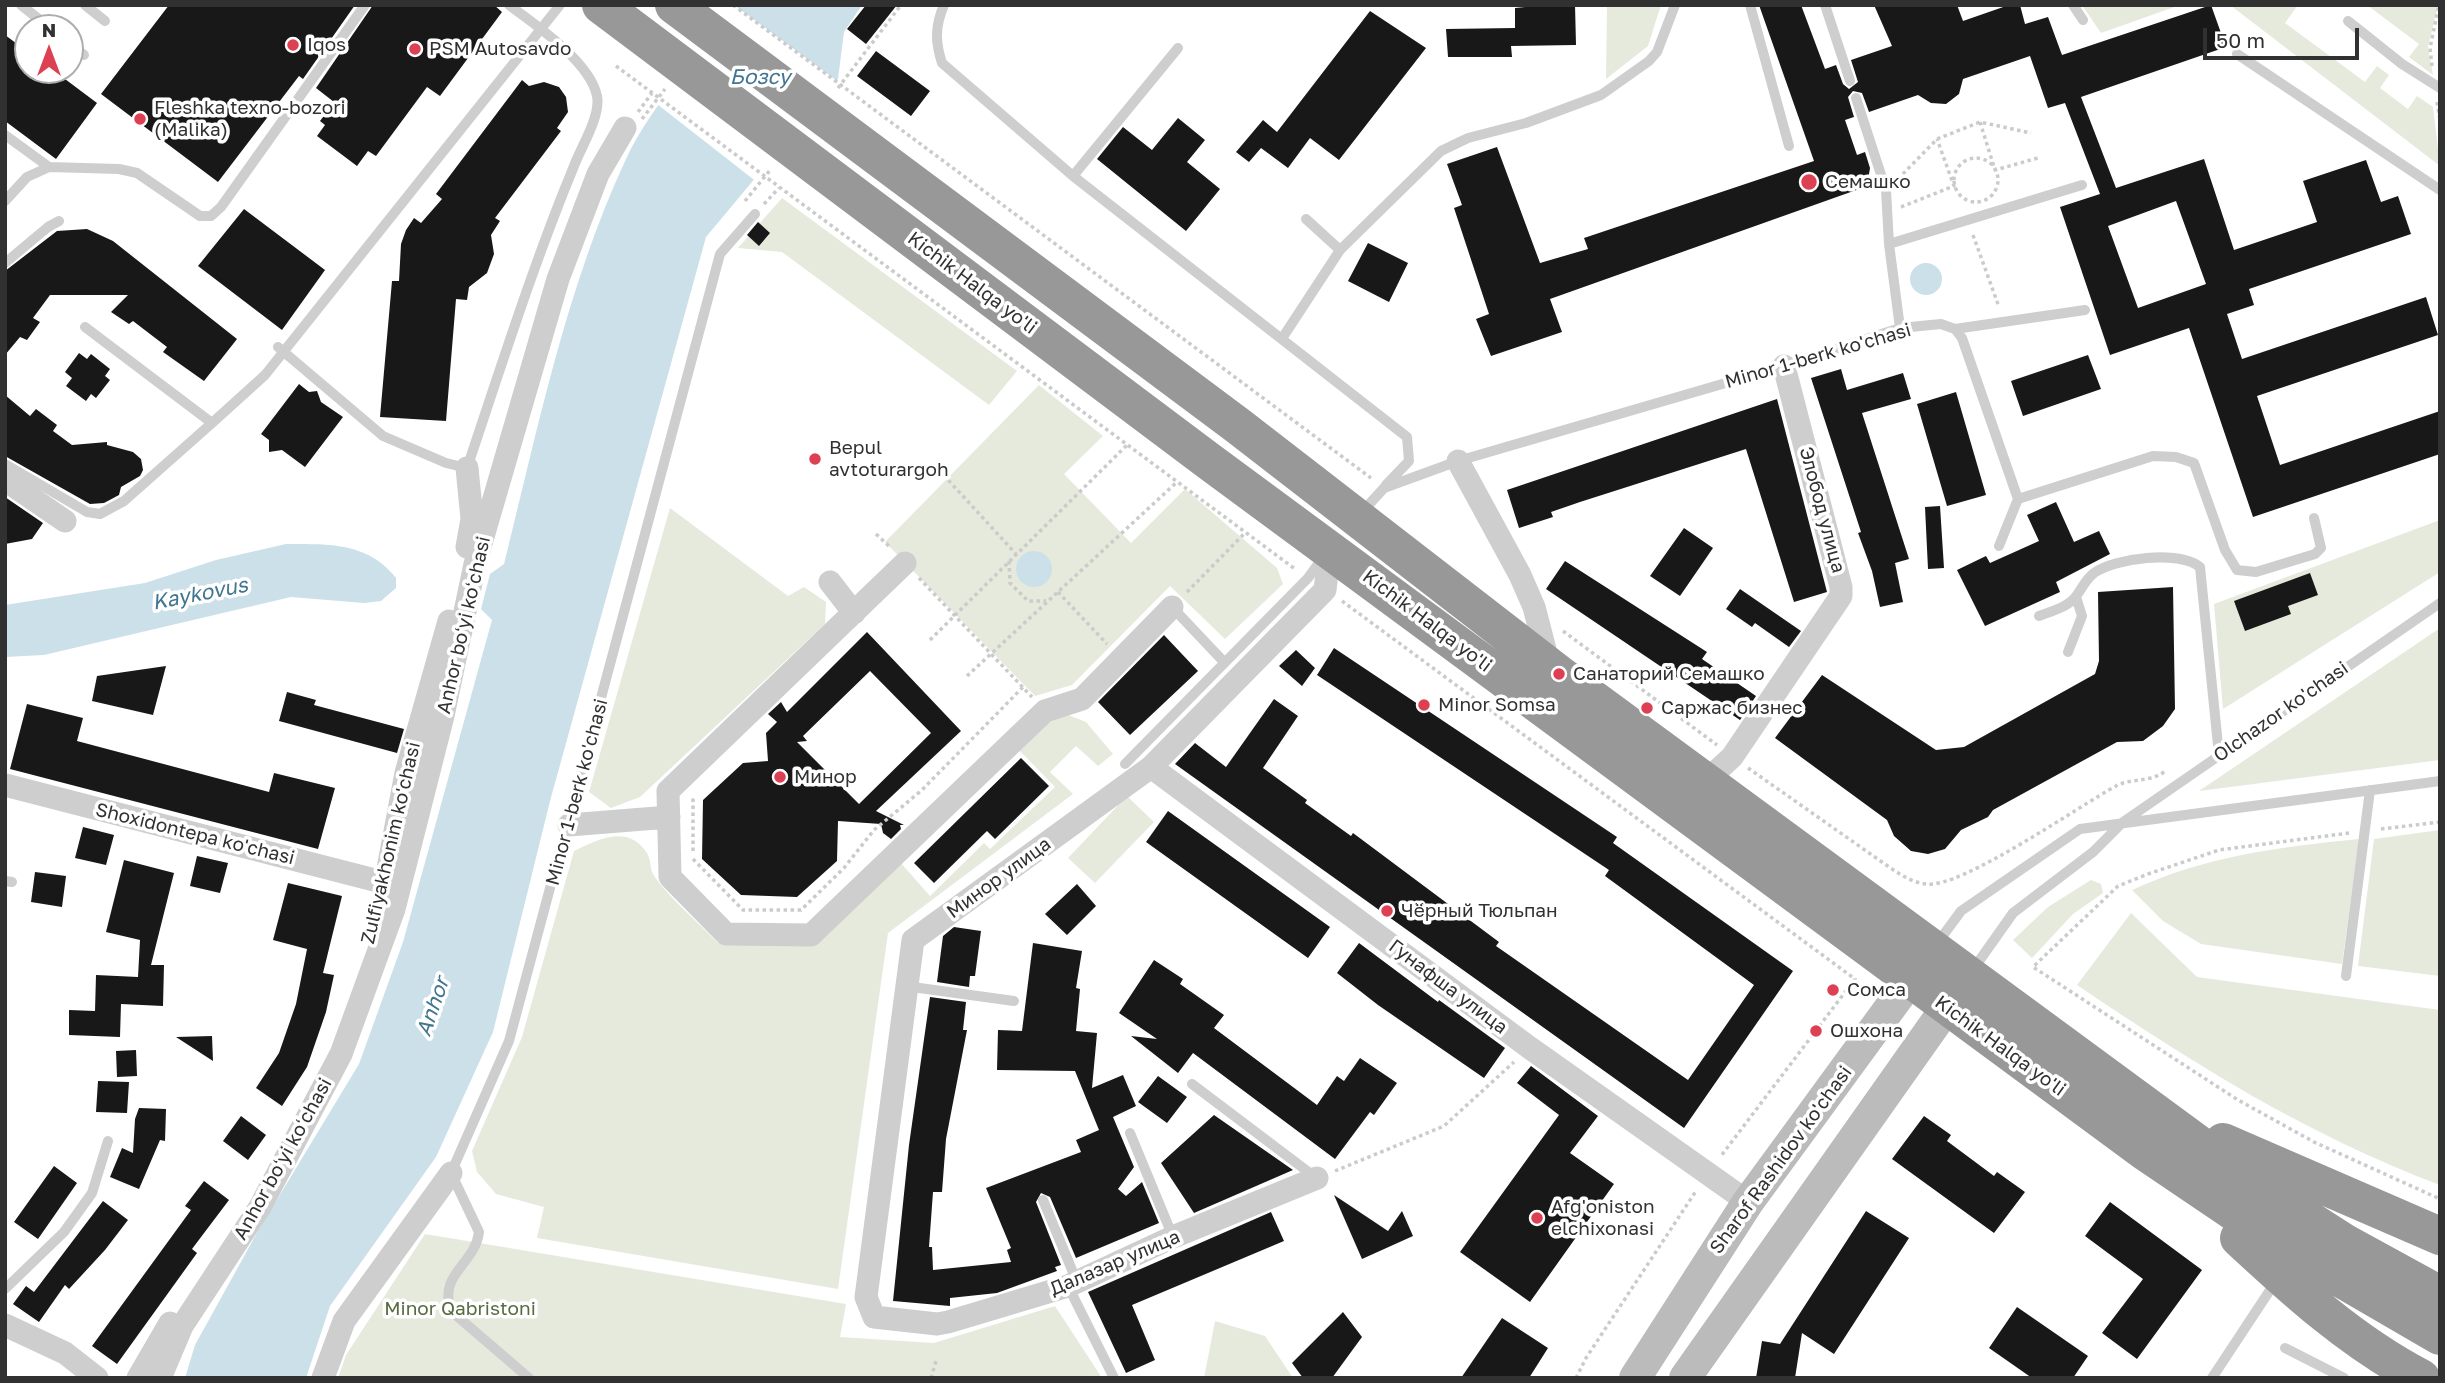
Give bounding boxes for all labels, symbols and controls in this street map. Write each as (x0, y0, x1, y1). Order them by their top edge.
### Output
north arrow (14, 14, 84, 84)
scale bar (2207, 14, 2363, 58)
text: N (42, 18, 56, 41)
text: 50 m (2216, 27, 2265, 53)
place label: Iqos (307, 34, 346, 56)
marker: Iqos (285, 37, 301, 53)
place label: PSM Autosavdo (429, 38, 571, 60)
marker: PSM Autosavdo (407, 41, 423, 57)
water label: Бозсу (730, 64, 790, 90)
place label: Fleshka texno-bozori (Malika) (154, 97, 346, 141)
marker: Fleshka texno-bozori (Malika) (132, 111, 148, 127)
place label: Семашко (1825, 171, 1911, 193)
marker: Семашко (1799, 172, 1819, 192)
street label: Kichik Halqa yo'li (903, 227, 1041, 339)
street label: Minor 1-berk ko'chasi (1722, 319, 1914, 393)
place label: Bepul avtoturargoh (829, 437, 949, 481)
street label: Элобод улица (1794, 445, 1850, 575)
marker: Bepul avtoturargoh (807, 451, 823, 467)
street label: Anhor boʻyi koʻchasi (432, 534, 496, 716)
street label: Kichik Halqa yo'li (1358, 565, 1496, 677)
water label: Kaykovus (150, 572, 250, 616)
street label: Olchazor ko'chasi (2209, 657, 2353, 767)
place label: Санаторий Семашко (1573, 663, 1765, 685)
marker: Санаторий Семашко (1551, 666, 1567, 682)
place label: Minor Somsa (1438, 694, 1556, 716)
street label: Minor 1-berk ko'chasi (541, 696, 613, 888)
marker: Minor Somsa (1416, 697, 1432, 713)
place label: Саржас бизнес (1661, 697, 1803, 719)
marker: Саржас бизнес (1639, 700, 1655, 716)
street label: Zulfiyakhonim ko'chasi (357, 740, 425, 946)
place label: Минор (794, 766, 857, 788)
marker: Минор (772, 769, 788, 785)
street label: Shoxidontepa ko'chasi (93, 798, 297, 870)
street label: Минор улица (943, 833, 1055, 923)
place label: Чёрный Тюльпан (1401, 900, 1558, 922)
marker: Чёрный Тюльпан (1379, 903, 1395, 919)
street label: Гунафша улица (1384, 935, 1512, 1039)
water label: Anhor (411, 974, 455, 1040)
place label: Сомса (1847, 979, 1906, 1001)
marker: Сомса (1825, 982, 1841, 998)
street label: Kichik Halqa yo'li (1930, 991, 2070, 1101)
place label: Ошхона (1830, 1020, 1903, 1042)
marker: Ошхона (1808, 1023, 1824, 1039)
street label: Sharof Rashidov ko'chasi (1705, 1062, 1857, 1258)
street label: Anhor boʻyi koʻchasi (229, 1074, 337, 1244)
place label: Afg'oniston elchixonasi (1551, 1196, 1655, 1240)
marker: Afg'oniston elchixonasi (1529, 1210, 1545, 1226)
street label: Далазар улица (1046, 1225, 1184, 1301)
park label: Minor Qabristoni (384, 1298, 536, 1320)

